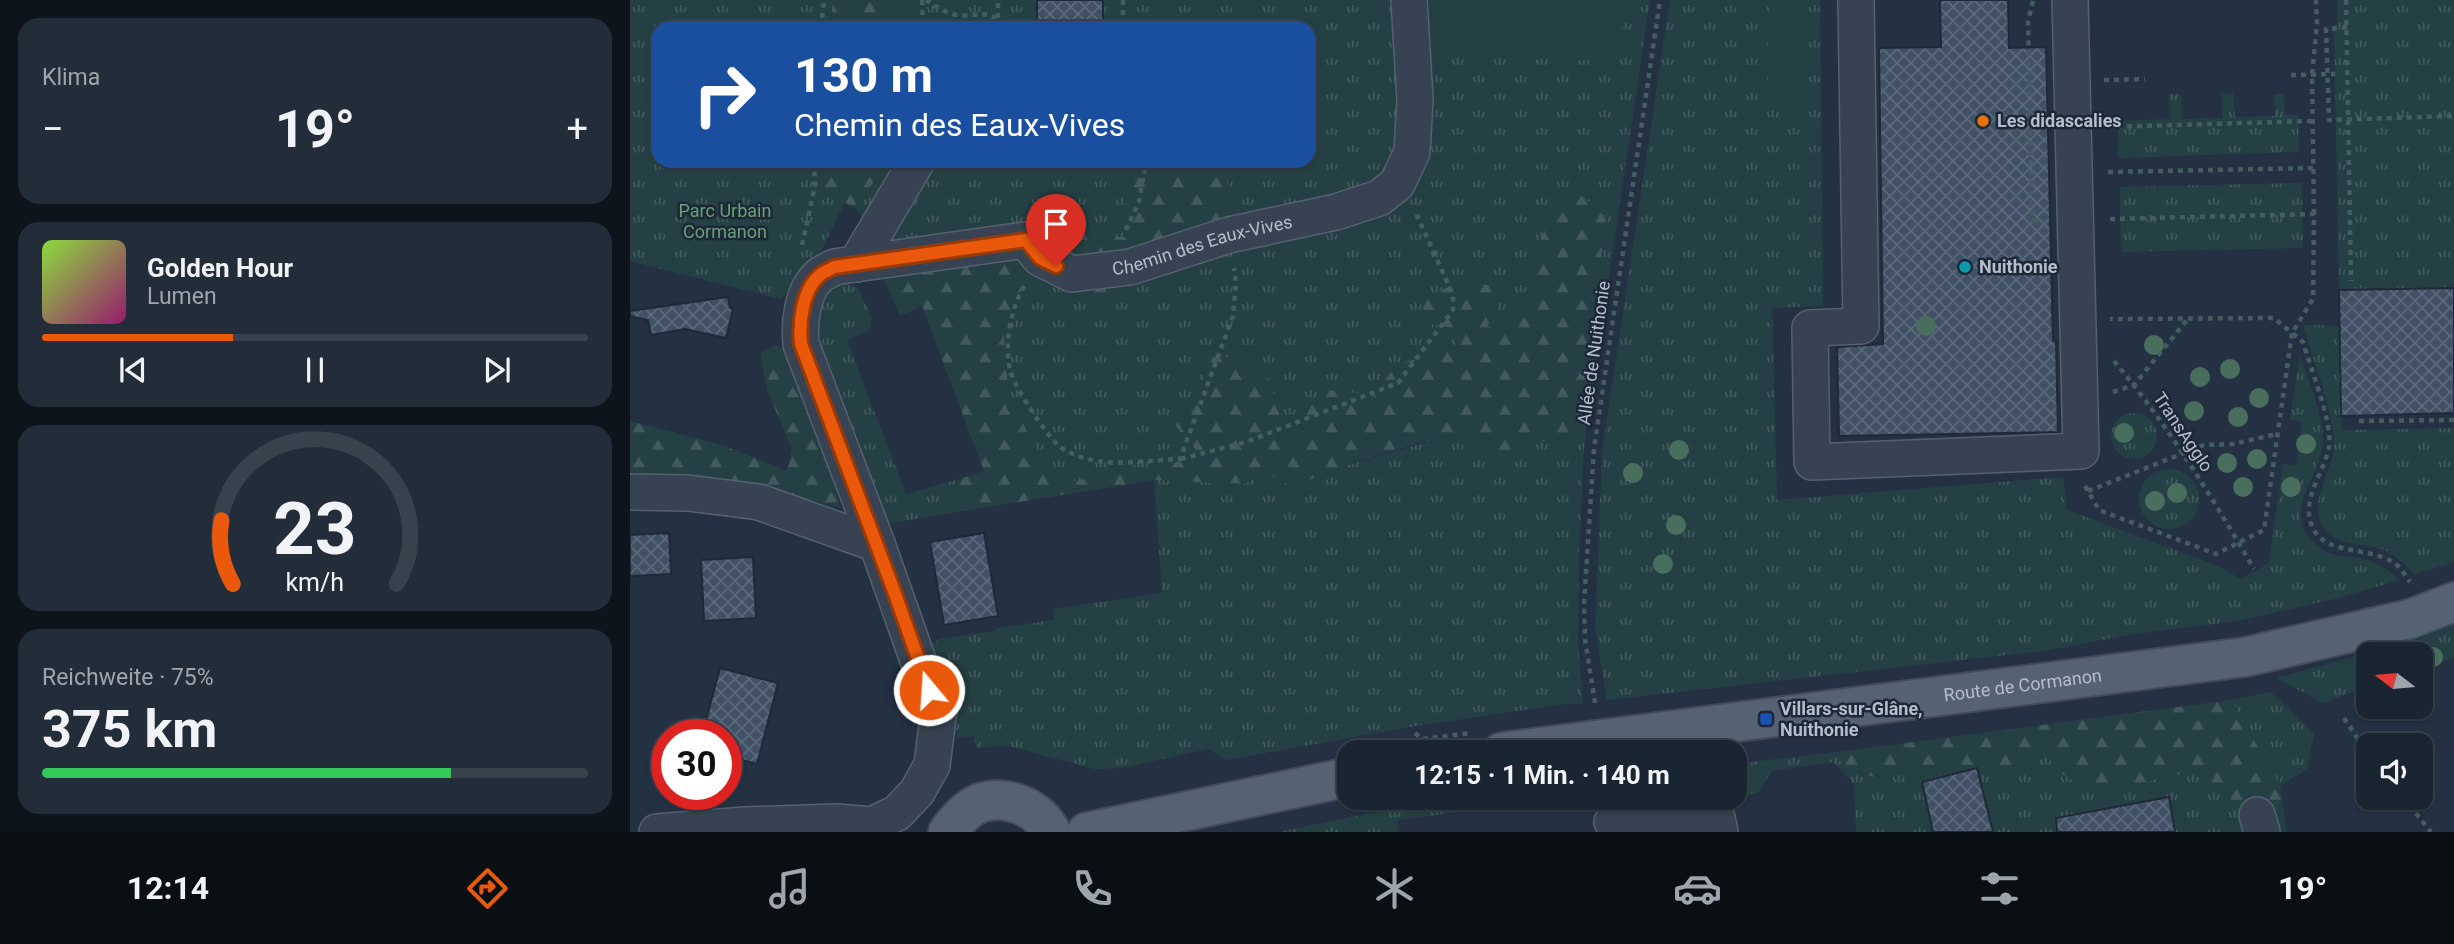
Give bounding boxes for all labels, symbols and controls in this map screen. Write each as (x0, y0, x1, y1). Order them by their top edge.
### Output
text: 130 m (794, 47, 933, 104)
icon: right (679, 49, 770, 140)
text: Klima (42, 64, 100, 91)
text: 19° (275, 99, 355, 160)
text: Chemin des Eaux-Vives (794, 106, 1125, 144)
text: − (42, 107, 64, 151)
text: + (566, 107, 588, 151)
place label: Les didascalies (1997, 110, 2122, 131)
marker: Les didascalies (1975, 113, 1991, 129)
pin (1026, 194, 1086, 266)
park label: Parc Urbain Cormanon (679, 200, 771, 242)
icon: arrive (1037, 205, 1075, 243)
street label: Chemin des Eaux-Vives (1111, 211, 1294, 279)
text: Golden Hour (147, 253, 293, 283)
place label: Nuithonie (1979, 256, 2058, 277)
marker: Nuithonie (1957, 259, 1973, 275)
street label: Allée de Nuithonie (1573, 280, 1614, 426)
text: Lumen (147, 283, 217, 310)
icon: previous (114, 351, 152, 389)
icon: pause (296, 351, 334, 389)
icon: next (478, 351, 516, 389)
street label: TransAgglo (2149, 388, 2218, 476)
text: 23 (273, 486, 357, 572)
text: km/h (286, 568, 344, 597)
north arrow (2356, 642, 2432, 719)
map controls (2356, 642, 2433, 810)
position arrow (892, 653, 966, 727)
text: Reichweite · 75% (42, 664, 214, 691)
street label: Route de Cormanon (1942, 664, 2103, 705)
place label: Villars-sur-Glâne, Nuithonie (1780, 698, 1923, 740)
text: 375 km (42, 699, 217, 760)
marker: Villars-sur-Glâne, Nuithonie (1758, 711, 1774, 727)
speed limit sign: 30 (651, 719, 742, 810)
button: sound (2356, 733, 2433, 810)
text: 12:15 · 1 Min. · 140 m (1414, 760, 1670, 790)
icon: directions (463, 864, 512, 913)
icon: music (765, 864, 814, 913)
icon: phone (1068, 864, 1117, 913)
icon: climate (1370, 864, 1419, 913)
icon: car (1673, 864, 1722, 913)
icon: filters (1975, 864, 2024, 913)
text: 12:14 (127, 869, 209, 907)
text: 19° (2278, 869, 2327, 907)

